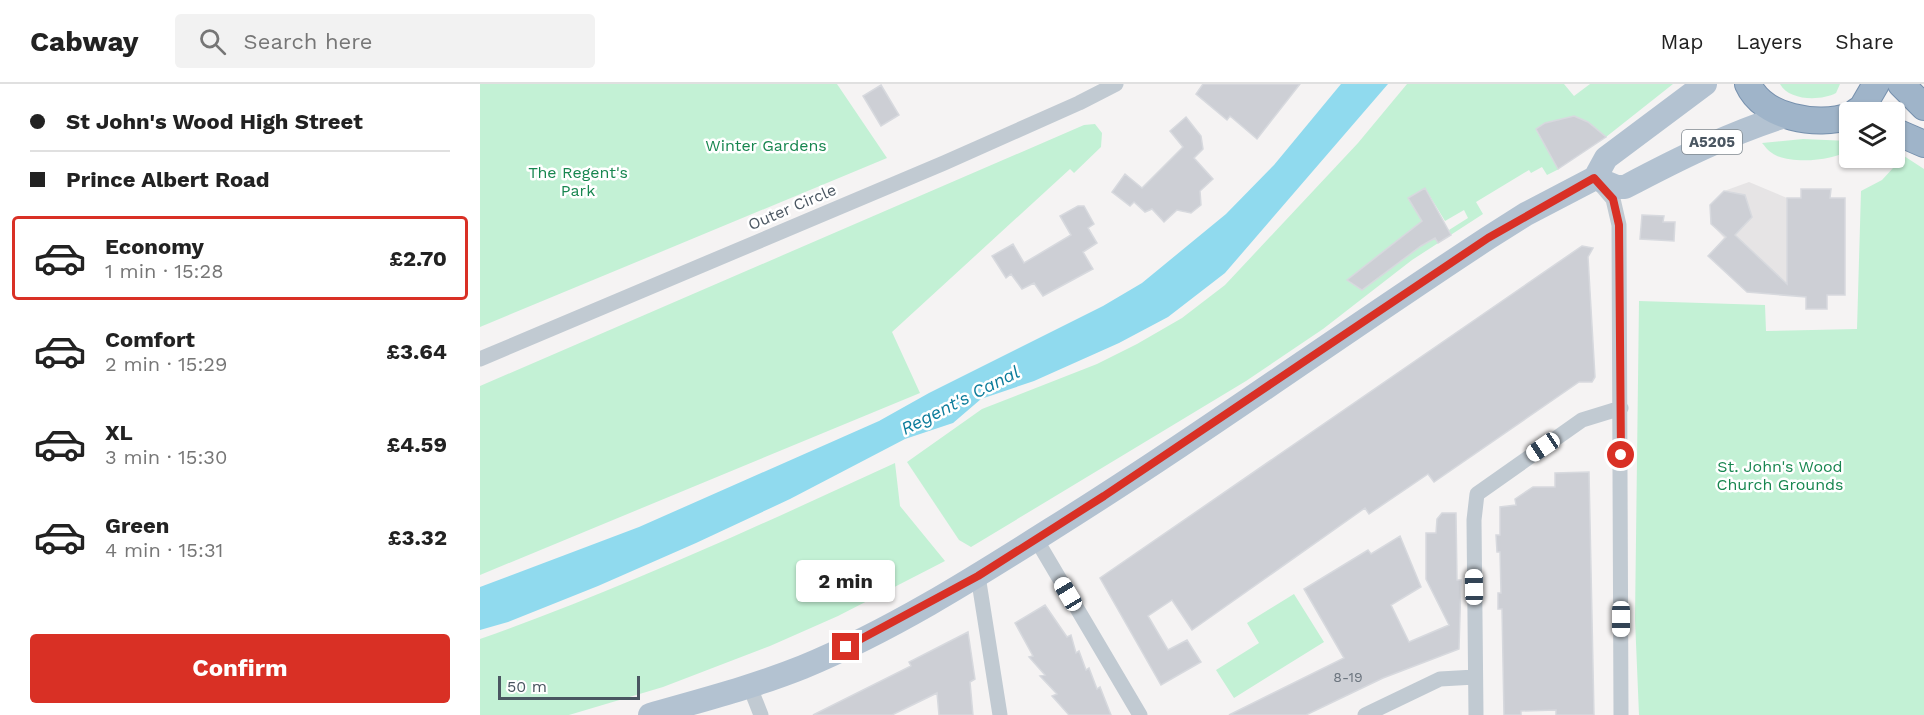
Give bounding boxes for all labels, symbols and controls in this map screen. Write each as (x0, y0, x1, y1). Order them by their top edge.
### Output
search box (175, 14, 595, 68)
text: Cabway (30, 25, 139, 58)
icon: search (196, 25, 229, 58)
text: Search here (244, 29, 373, 54)
text: Map (1660, 29, 1703, 54)
text: Layers (1736, 29, 1802, 54)
text: Share (1835, 29, 1894, 54)
map controls (1839, 102, 1905, 168)
button: layers (1839, 102, 1905, 168)
text: St John's Wood High Street (66, 109, 363, 134)
road number: A5205 (1682, 130, 1742, 154)
park label: Winter Gardens (705, 136, 827, 155)
park label: The Regent's Park (528, 163, 628, 200)
text: Prince Albert Road (66, 167, 269, 192)
street label: Outer Circle (745, 180, 839, 234)
icon: car (33, 231, 87, 285)
text: Economy (105, 234, 204, 259)
text: £2.70 (389, 246, 447, 271)
text: 1 min · 15:28 (105, 259, 223, 283)
icon: car (33, 324, 87, 378)
text: Comfort (105, 327, 195, 352)
text: £3.64 (386, 339, 447, 364)
text: 2 min · 15:29 (105, 352, 227, 376)
water label: Regent's Canal (897, 361, 1023, 439)
icon: car (33, 417, 87, 471)
text: XL (105, 420, 133, 445)
car (1523, 429, 1563, 465)
text: £4.59 (386, 432, 447, 457)
route start (1607, 441, 1634, 468)
text: 3 min · 15:30 (105, 445, 227, 469)
park label: St. John's Wood Church Grounds (1716, 457, 1844, 494)
icon: car (33, 510, 87, 564)
text: Green (105, 513, 169, 538)
text: £3.32 (388, 525, 447, 550)
text: 4 min · 15:31 (105, 538, 223, 562)
callout: 2 min (796, 560, 896, 602)
text: 2 min (818, 569, 873, 593)
car (1465, 569, 1483, 605)
car (1051, 574, 1085, 614)
car (1612, 601, 1630, 637)
route end (832, 633, 859, 660)
button: Confirm (30, 634, 450, 703)
house number: 8-19 (1333, 669, 1363, 685)
scale bar (498, 673, 640, 700)
text: 50 m (507, 677, 547, 696)

